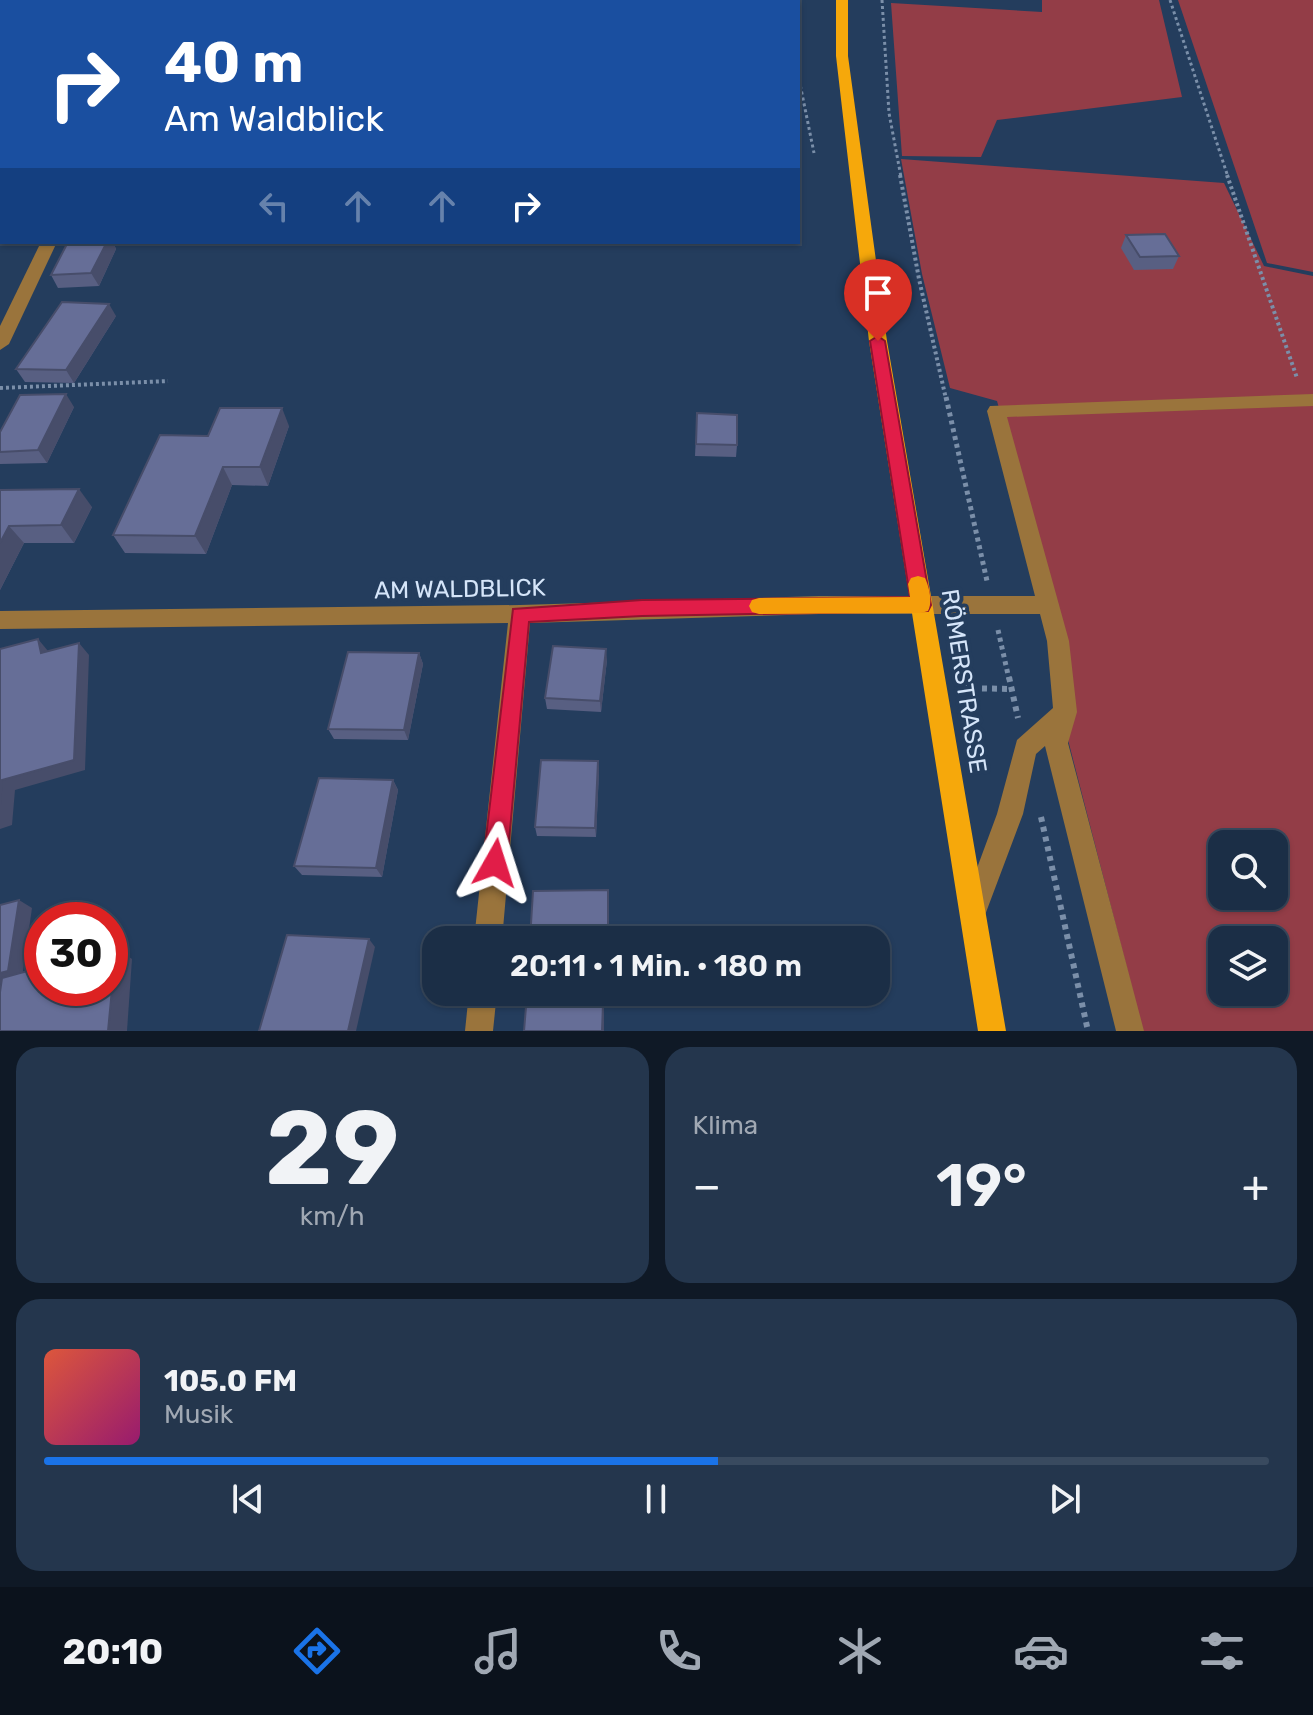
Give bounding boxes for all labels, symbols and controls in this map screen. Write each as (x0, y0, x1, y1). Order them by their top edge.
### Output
text: 40 m (164, 30, 304, 96)
icon: right (32, 32, 136, 136)
text: Am Waldblick (164, 97, 384, 140)
icon: left (252, 184, 296, 228)
icon: ahead (336, 184, 380, 228)
icon: ahead (420, 184, 464, 228)
icon: right (504, 184, 548, 228)
pin (844, 259, 912, 341)
icon: arrive (856, 271, 900, 315)
street label: AM WALDBLICK (374, 573, 547, 604)
street label: RÖMERSTRASSE (936, 587, 992, 775)
position arrow (453, 821, 537, 905)
map controls (1208, 830, 1288, 1006)
button: search (1208, 830, 1288, 910)
speed limit sign: 30 (24, 902, 128, 1006)
button: layers (1208, 926, 1288, 1006)
text: 20:11 · 1 Min. · 180 m (510, 948, 802, 984)
text: 29 (265, 1087, 399, 1210)
text: Klima (693, 1110, 758, 1141)
text: 19° (936, 1150, 1027, 1221)
text: − (693, 1160, 721, 1212)
text: + (1242, 1160, 1269, 1212)
text: km/h (300, 1201, 365, 1232)
text: 105.0 FM (164, 1363, 297, 1399)
text: Musik (164, 1399, 233, 1430)
icon: previous (226, 1477, 270, 1521)
icon: pause (634, 1477, 678, 1521)
icon: next (1043, 1477, 1087, 1521)
icon: directions (289, 1623, 345, 1679)
icon: music (470, 1623, 526, 1679)
icon: phone (651, 1623, 707, 1679)
icon: climate (832, 1623, 888, 1679)
icon: car (1013, 1623, 1069, 1679)
icon: filters (1194, 1623, 1250, 1679)
text: 20:10 (63, 1630, 163, 1673)

